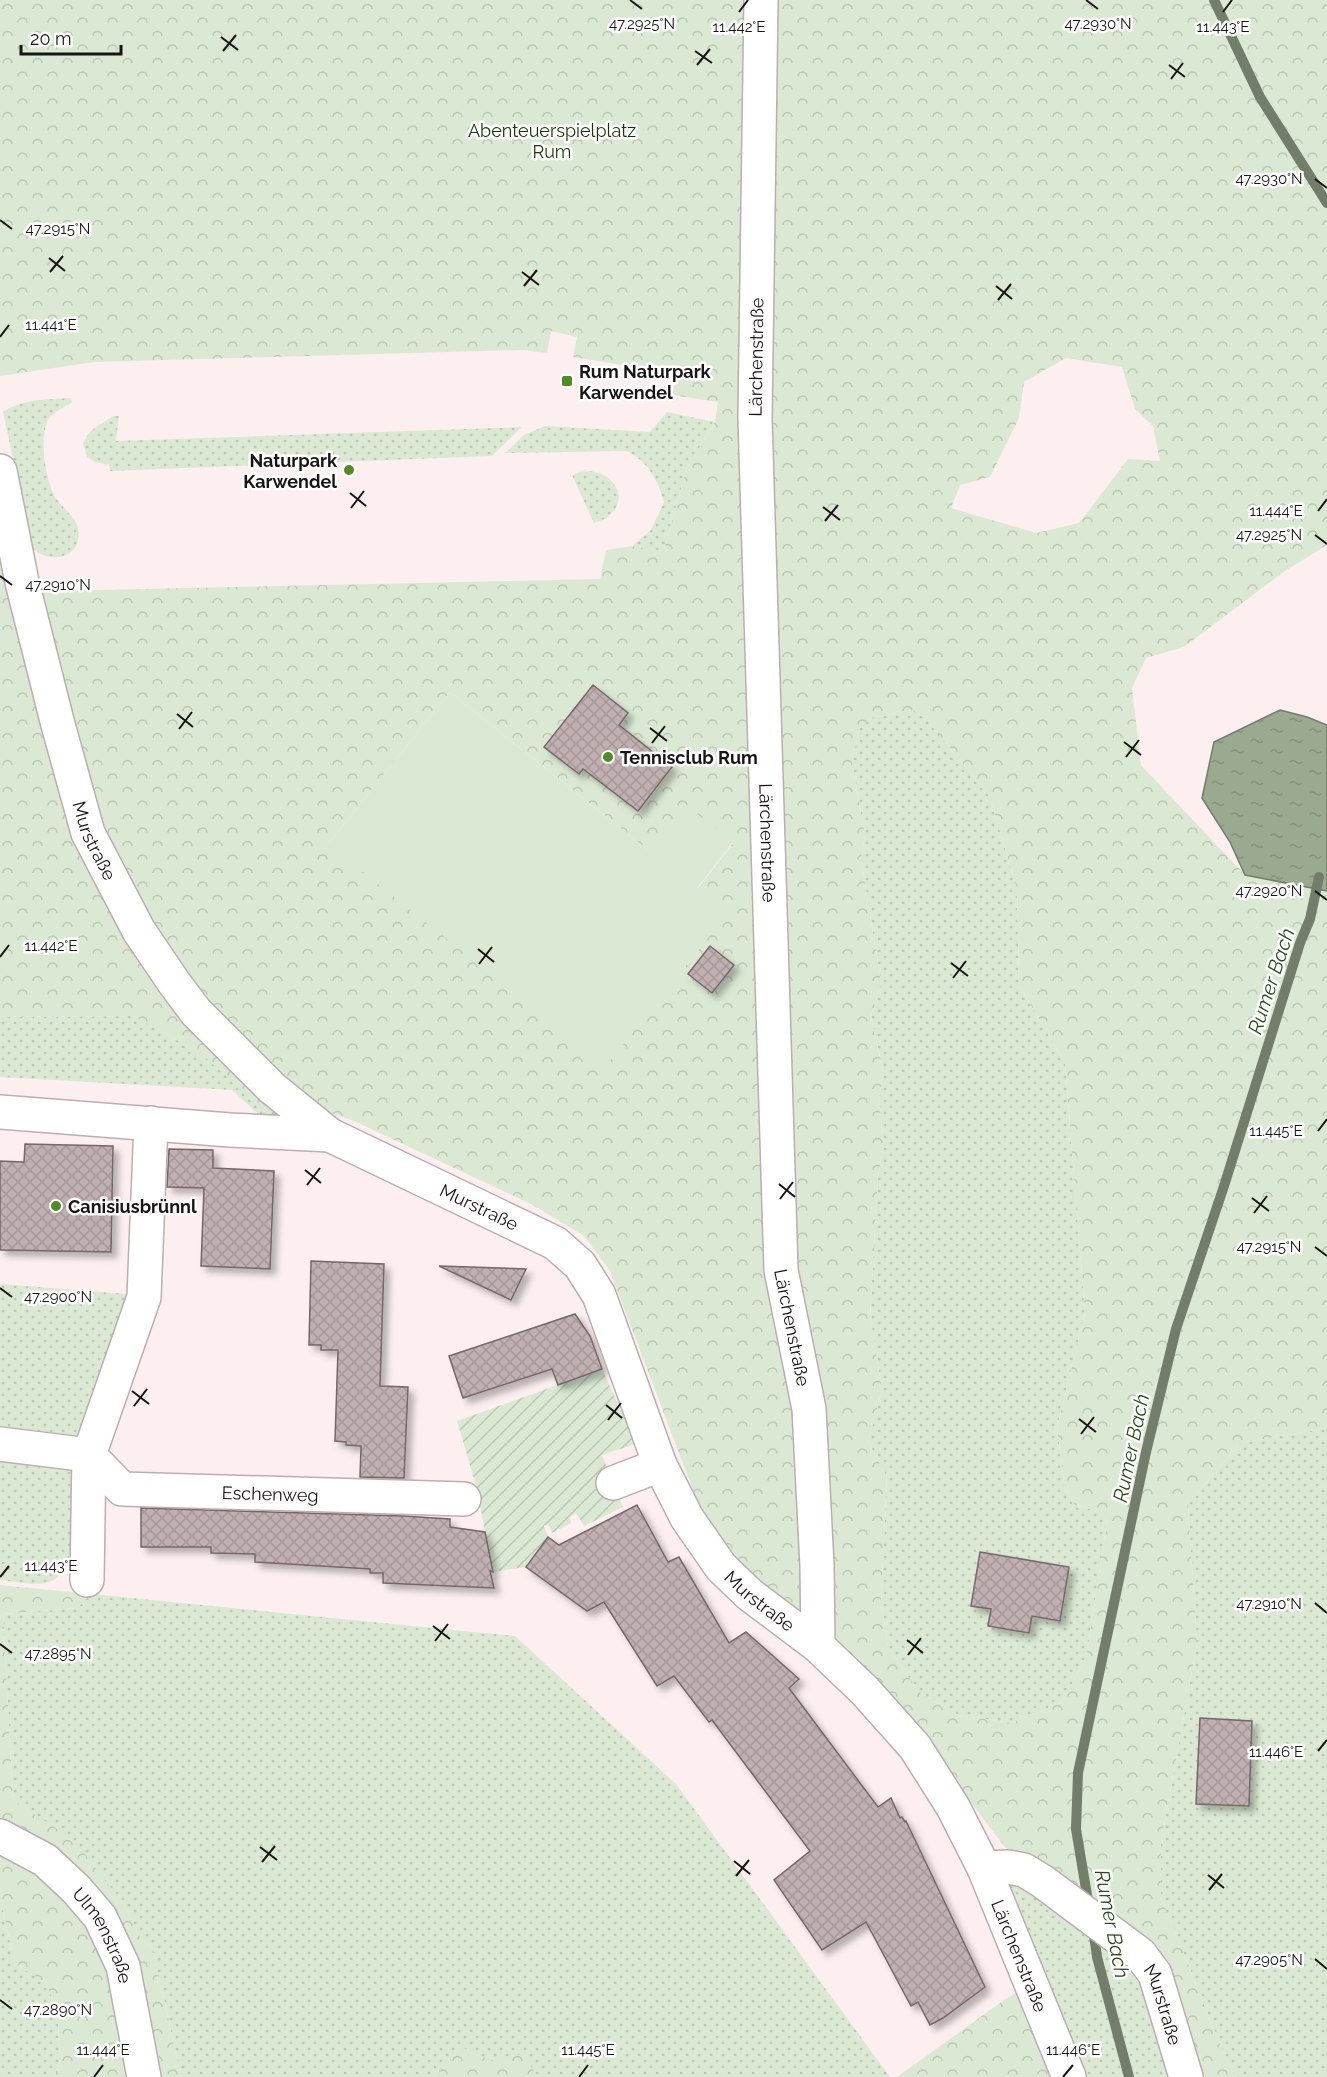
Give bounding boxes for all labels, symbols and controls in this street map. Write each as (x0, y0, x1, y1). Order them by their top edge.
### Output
text: 47.2925°N (609, 15, 675, 33)
text: 47.2930°N (1064, 15, 1132, 33)
scale bar (21, 18, 122, 56)
text: 11.442°E (713, 18, 765, 36)
text: 11.443°E (1197, 18, 1249, 36)
text: 20 m (30, 28, 72, 49)
park label: Abenteuerspielplatz Rum (468, 120, 636, 162)
text: 47.2930°N (1235, 170, 1303, 188)
text: 47.2915°N (26, 220, 90, 238)
street label: Lärchenstraße (744, 297, 768, 417)
text: 11.441°E (25, 316, 77, 334)
place label: Rum Naturpark Karwendel (579, 361, 712, 403)
marker: Rum Naturpark Karwendel (560, 374, 574, 388)
place label: Naturpark Karwendel (243, 450, 338, 492)
marker: Naturpark Karwendel (342, 463, 356, 477)
text: 11.444°E (1249, 502, 1303, 520)
text: 47.2925°N (1236, 526, 1302, 544)
text: 47.2910°N (25, 576, 91, 594)
place label: Tennisclub Rum (620, 747, 758, 768)
marker: Tennisclub Rum (601, 750, 615, 764)
street label: Lärchenstraße (756, 783, 780, 903)
street label: Murstraße (69, 799, 121, 884)
text: 47.2920°N (1236, 882, 1302, 900)
water label: Rumer Bach (1243, 925, 1299, 1037)
text: 11.442°E (25, 937, 77, 955)
text: 11.445°E (1249, 1122, 1303, 1140)
street label: Murstraße (437, 1179, 522, 1235)
place label: Canisiusbrünnl (68, 1196, 197, 1217)
marker: Canisiusbrünnl (49, 1199, 63, 1213)
text: 47.2915°N (1237, 1238, 1301, 1256)
street label: Lärchenstraße (771, 1267, 815, 1388)
text: 47.2900°N (24, 1288, 92, 1306)
water label: Rumer Bach (1108, 1392, 1154, 1504)
street label: Eschenweg (221, 1481, 319, 1505)
text: 11.443°E (25, 1557, 77, 1575)
street label: Murstraße (720, 1566, 799, 1636)
text: 47.2910°N (1236, 1595, 1302, 1613)
text: 47.2895°N (24, 1645, 92, 1663)
text: 11.446°E (1249, 1743, 1303, 1761)
water label: Rumer Bach (1090, 1868, 1134, 1980)
street label: Ulmenstraße (69, 1883, 137, 1985)
street label: Lärchenstraße (987, 1896, 1052, 2015)
text: 47.2905°N (1235, 1951, 1303, 1969)
street label: Murstraße (1140, 1959, 1186, 2048)
text: 47.2890°N (24, 2001, 92, 2019)
text: 11.444°E (76, 2041, 130, 2059)
text: 11.445°E (561, 2041, 615, 2059)
text: 11.446°E (1046, 2041, 1100, 2059)

